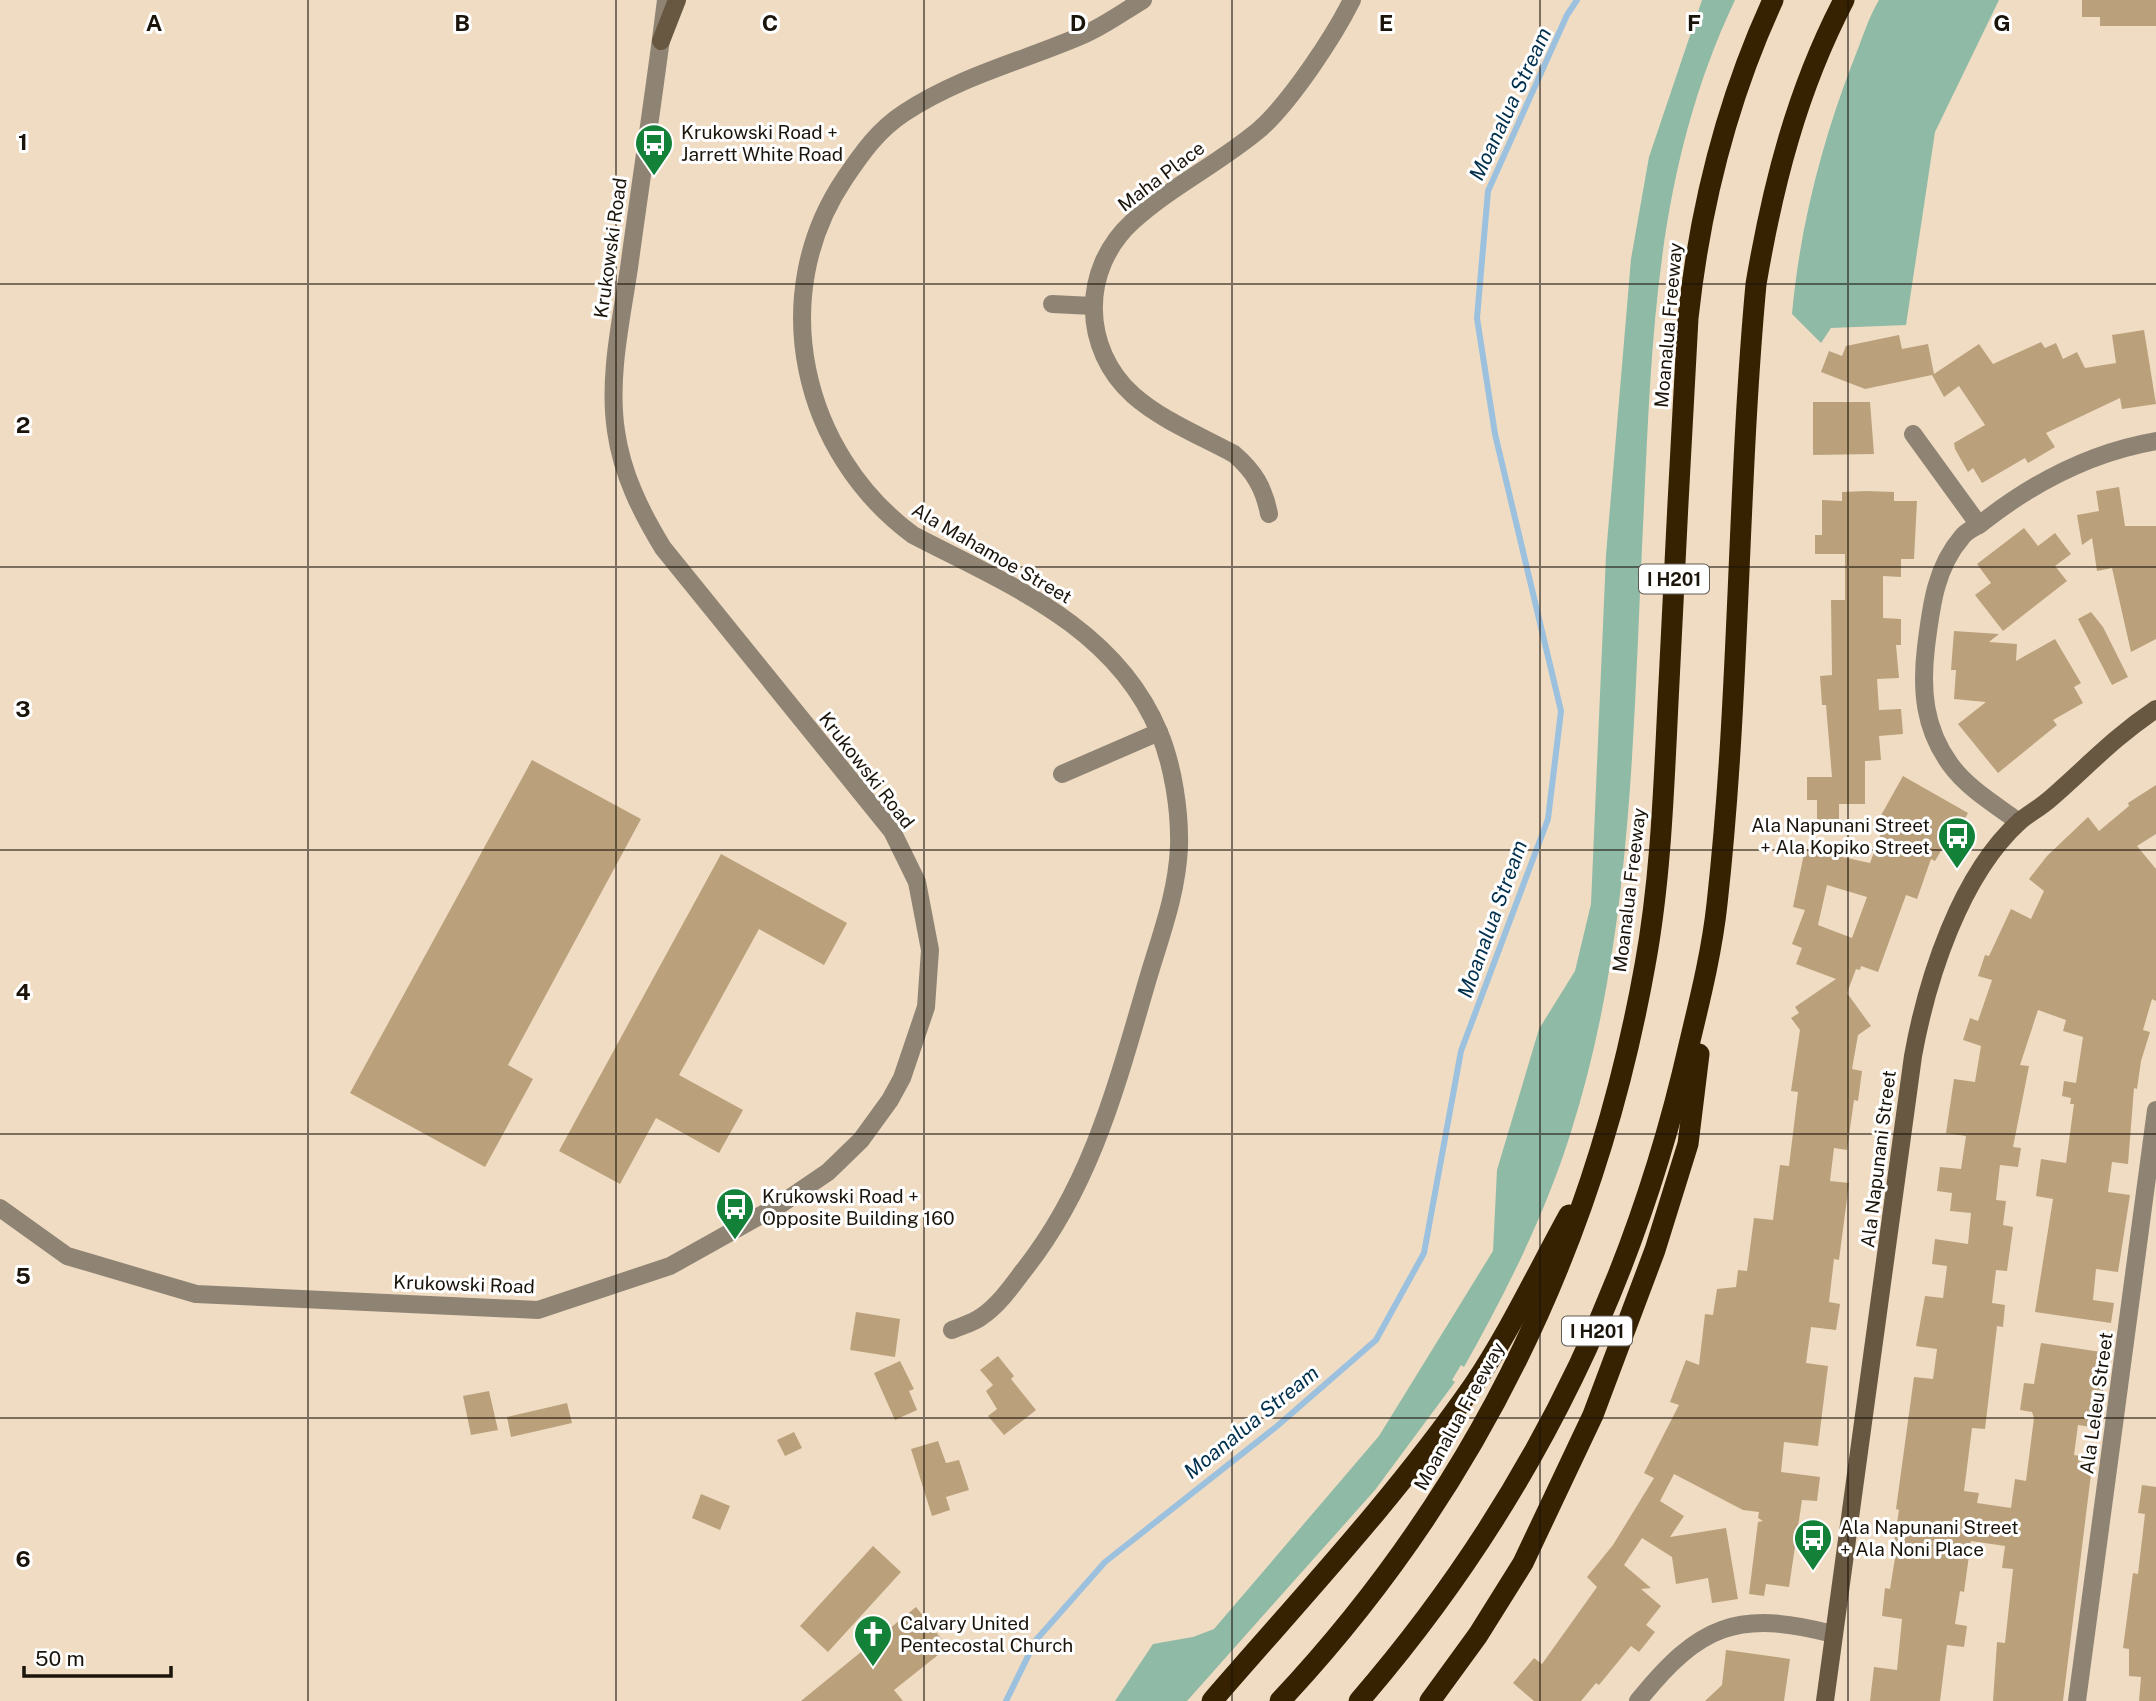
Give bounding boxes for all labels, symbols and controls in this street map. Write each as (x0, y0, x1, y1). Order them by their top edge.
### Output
text: A (146, 9, 163, 36)
text: B (454, 9, 470, 36)
text: C (762, 9, 778, 36)
text: D (1070, 9, 1086, 36)
text: E (1379, 9, 1393, 36)
text: F (1687, 9, 1701, 36)
text: G (1993, 9, 2011, 36)
water label: Moanalua Stream (1464, 24, 1556, 184)
place label: Krukowski Road + Jarrett White Road (681, 121, 843, 165)
bus stop icon: Krukowski Road + Jarrett White Road (633, 122, 675, 177)
text: 1 (18, 128, 28, 155)
street label: Maha Place (1113, 136, 1209, 216)
street label: Krukowski Road (589, 176, 631, 320)
street label: Moanalua Freeway (1650, 241, 1686, 409)
text: 2 (16, 411, 30, 438)
street label: Ala Mahamoe Street (908, 498, 1076, 608)
road number: I H201 (1639, 564, 1709, 594)
text: 3 (15, 695, 31, 722)
street label: Krukowski Road (815, 707, 919, 833)
street label: Moanalua Freeway (1608, 806, 1650, 974)
place label: Ala Napunani Street + Ala Kopiko Street (1751, 814, 1930, 858)
bus stop icon: Ala Napunani Street + Ala Kopiko Street (1936, 815, 1978, 870)
water label: Moanalua Stream (1452, 837, 1532, 1001)
text: 4 (15, 978, 31, 1005)
street label: Ala Napunani Street (1856, 1069, 1900, 1249)
place label: Krukowski Road + Opposite Building 160 (762, 1185, 955, 1229)
bus stop icon: Krukowski Road + Opposite Building 160 (714, 1186, 756, 1241)
text: 5 (15, 1262, 31, 1289)
street label: Krukowski Road (393, 1271, 535, 1297)
road number: I H201 (1562, 1316, 1632, 1346)
street label: Ala Leleu Street (2075, 1331, 2117, 1475)
street label: Moanalua Freeway (1409, 1338, 1509, 1494)
water label: Moanalua Stream (1179, 1360, 1323, 1484)
place label: Ala Napunani Street + Ala Noni Place (1840, 1516, 2019, 1560)
bus stop icon: Ala Napunani Street + Ala Noni Place (1792, 1517, 1834, 1572)
text: 6 (15, 1545, 31, 1572)
place label: Calvary United Pentecostal Church (900, 1612, 1073, 1656)
church icon: Calvary United Pentecostal Church (852, 1613, 894, 1668)
scale bar (24, 1634, 172, 1678)
text: 50 m (35, 1646, 85, 1671)

